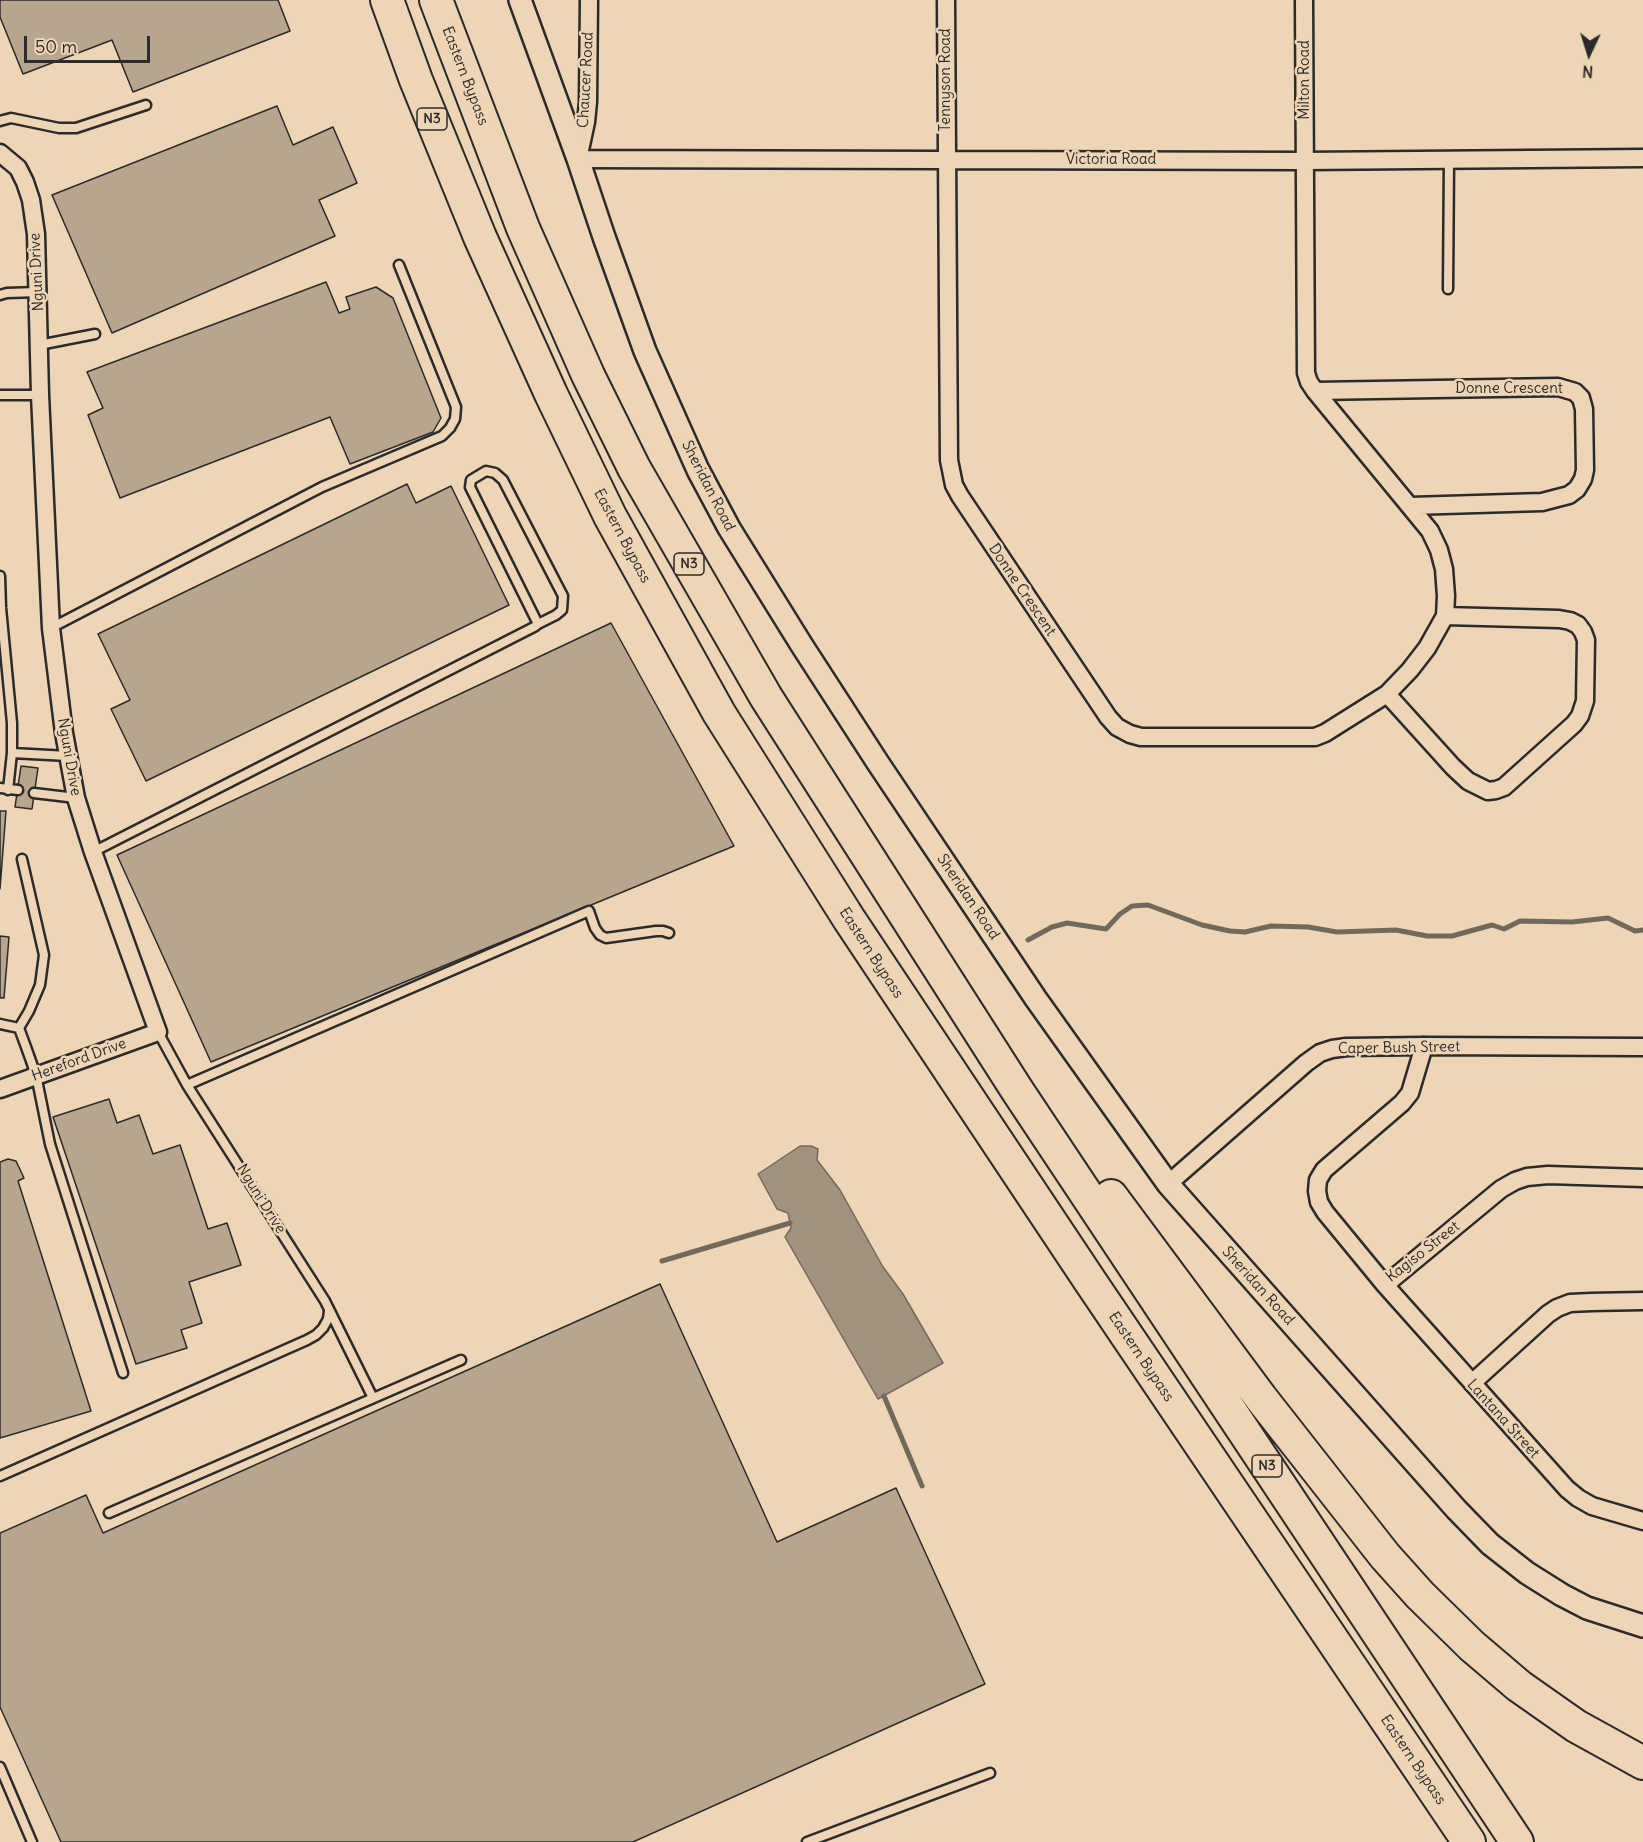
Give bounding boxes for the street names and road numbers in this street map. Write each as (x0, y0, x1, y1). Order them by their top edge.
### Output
street label: Eastern Bypass (438, 24, 492, 128)
street label: Tennyson Road (937, 28, 955, 132)
street label: Chaucer Road (574, 32, 598, 128)
street label: Milton Road (1296, 40, 1314, 120)
road number: N3 (417, 108, 447, 130)
street label: Victoria Road (1066, 151, 1156, 169)
street label: Nguni Drive (26, 232, 48, 312)
street label: Donne Crescent (1455, 380, 1563, 398)
street label: Sheridan Road (677, 438, 739, 534)
street label: Eastern Bypass (590, 486, 654, 586)
street label: Donne Crescent (984, 540, 1060, 640)
road number: N3 (674, 553, 704, 575)
street label: Nguni Drive (53, 717, 85, 797)
street label: Sheridan Road (933, 851, 1003, 943)
street label: Eastern Bypass (835, 904, 907, 1002)
street label: Hereford Drive (29, 1035, 129, 1085)
street label: Caper Bush Street (1338, 1038, 1460, 1058)
street label: Nguni Drive (233, 1161, 289, 1237)
street label: Kagiso Street (1383, 1218, 1463, 1286)
street label: Sheridan Road (1218, 1243, 1298, 1329)
street label: Eastern Bypass (1104, 1309, 1178, 1405)
street label: Lantana Street (1463, 1376, 1543, 1462)
road number: N3 (1252, 1455, 1282, 1477)
street label: Eastern Bypass (1376, 1712, 1450, 1808)

